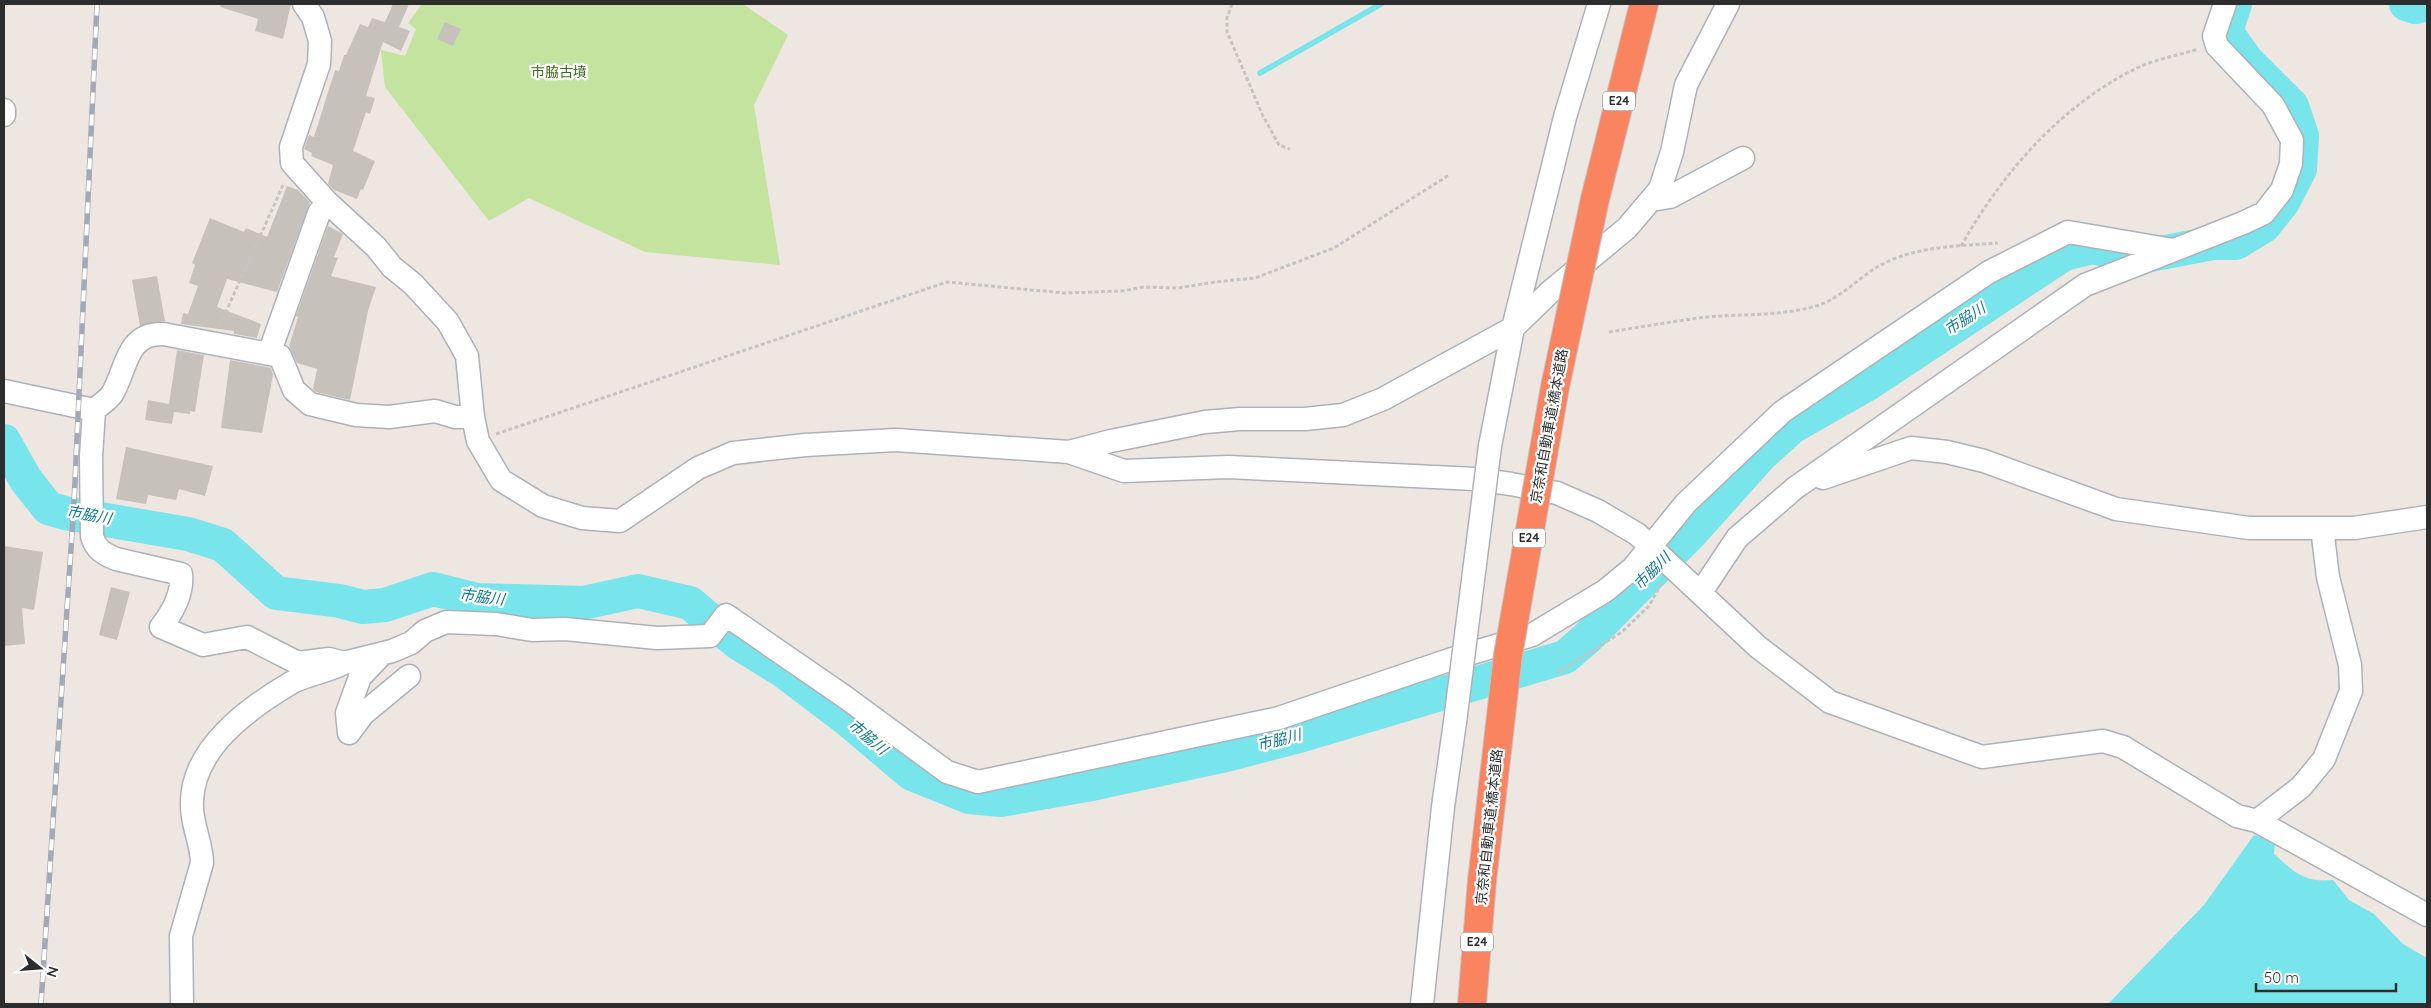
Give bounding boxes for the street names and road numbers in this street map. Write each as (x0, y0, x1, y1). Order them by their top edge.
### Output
road number: E24 (1603, 92, 1635, 110)
street label: 京奈和自動車道;橋本道路 (1527, 347, 1571, 505)
road number: E24 (1513, 528, 1545, 548)
street label: 京奈和自動車道;橋本道路 (1472, 748, 1506, 906)
road number: E24 (1461, 932, 1493, 952)

